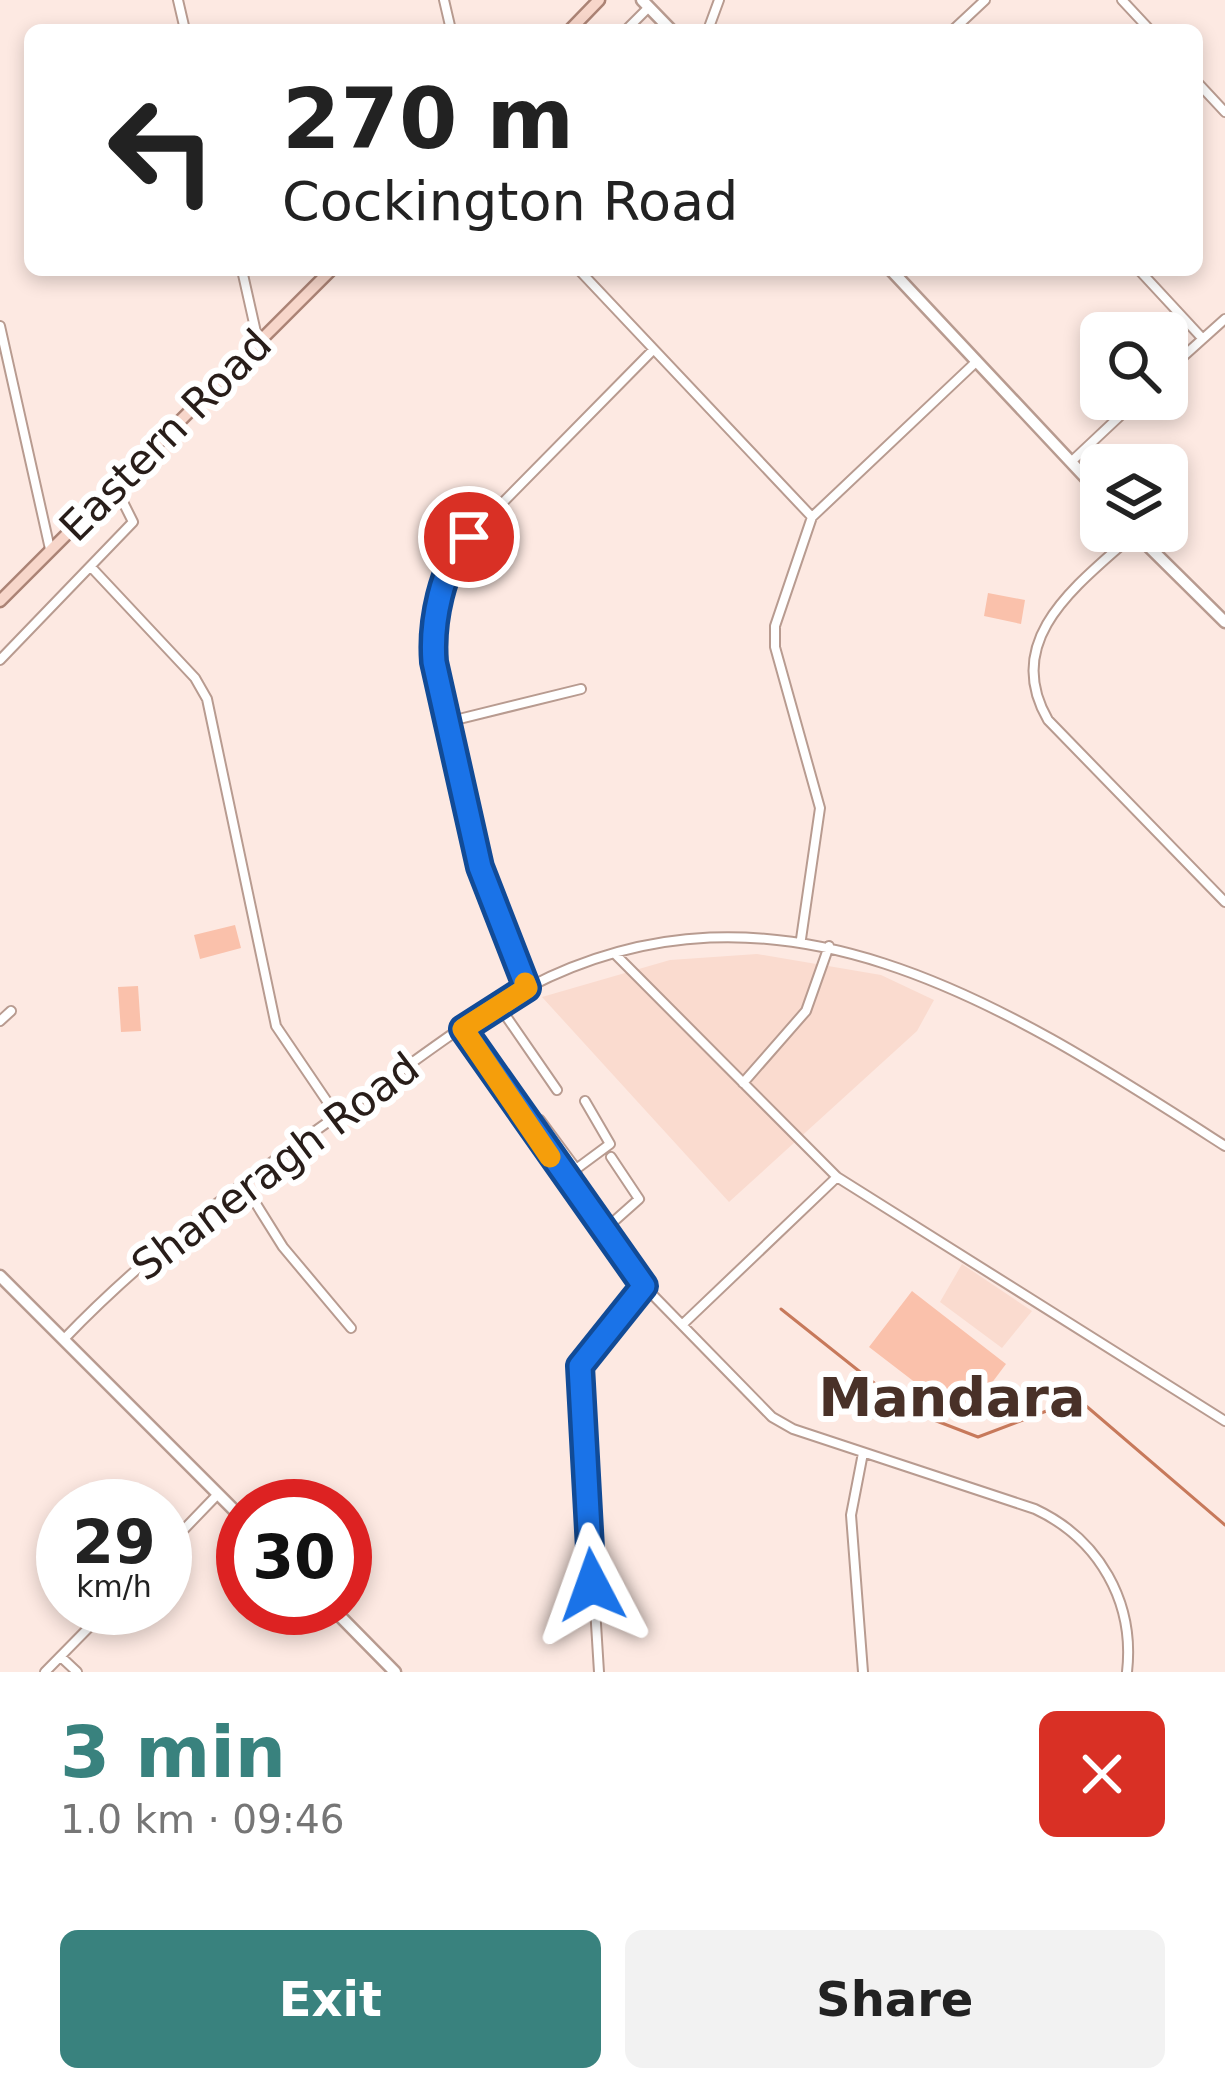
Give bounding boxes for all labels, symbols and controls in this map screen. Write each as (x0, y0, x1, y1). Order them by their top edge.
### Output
text: 270 m (282, 70, 574, 168)
icon: left (84, 72, 240, 228)
text: Cockington Road (282, 170, 738, 233)
map controls (1080, 312, 1188, 552)
button: search (1080, 312, 1188, 420)
street label: Eastern Road (50, 320, 281, 551)
button: layers (1080, 444, 1188, 552)
pin (418, 486, 520, 588)
icon: arrive (436, 504, 502, 570)
street label: Shaneragh Road (122, 1043, 428, 1290)
district label: Mandara (819, 1366, 1085, 1429)
speed limit sign: 30 (216, 1479, 372, 1635)
text: 29 (72, 1507, 156, 1577)
position arrow (529, 1522, 655, 1648)
text: km/h (76, 1569, 152, 1604)
text: 3 min (60, 1710, 286, 1794)
button: close (1039, 1711, 1165, 1837)
text: 1.0 km · 09:46 (60, 1797, 345, 1842)
button: Exit (60, 1930, 601, 2068)
button: Share (625, 1930, 1165, 2068)

